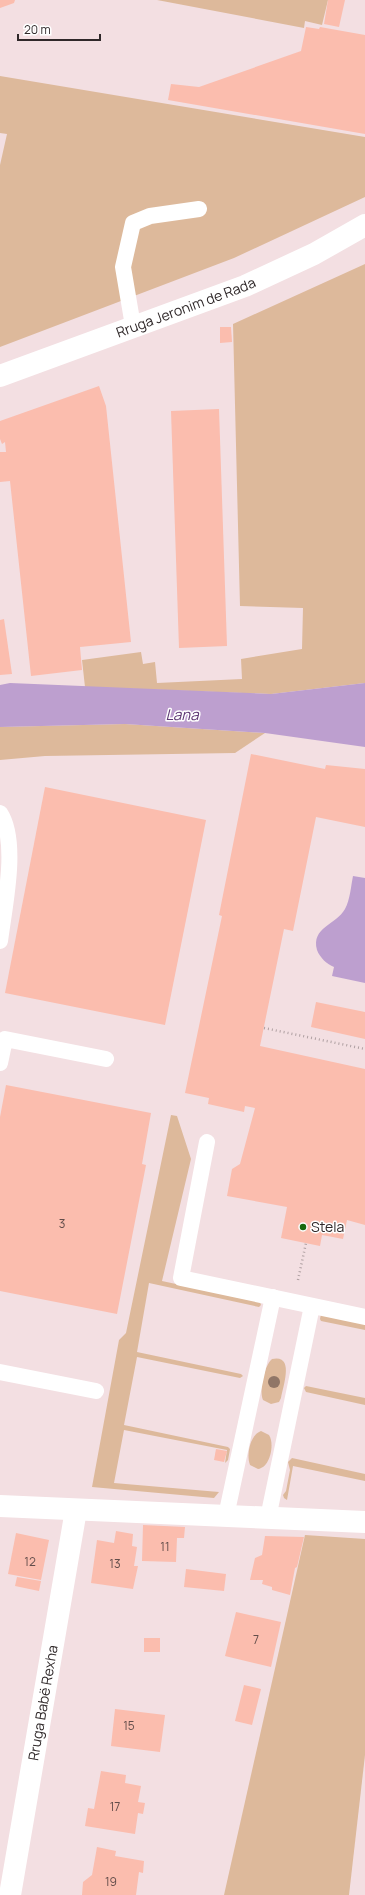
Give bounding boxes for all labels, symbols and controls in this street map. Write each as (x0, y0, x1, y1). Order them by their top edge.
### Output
scale bar (18, 16, 100, 42)
text: 20 m (24, 21, 51, 38)
street label: Rruga Jeronim de Rada (113, 272, 258, 342)
water label: Lana (165, 704, 199, 725)
house number: 3 (59, 1215, 65, 1232)
place label: Stela (311, 1217, 344, 1236)
marker: Stela (298, 1222, 308, 1232)
house number: 11 (160, 1538, 170, 1555)
house number: 12 (24, 1553, 36, 1570)
house number: 13 (109, 1555, 121, 1572)
house number: 7 (253, 1631, 259, 1648)
street label: Rruga Babë Rexha (23, 1643, 62, 1762)
house number: 15 (123, 1717, 135, 1734)
house number: 17 (110, 1798, 120, 1815)
house number: 19 (105, 1873, 117, 1890)

